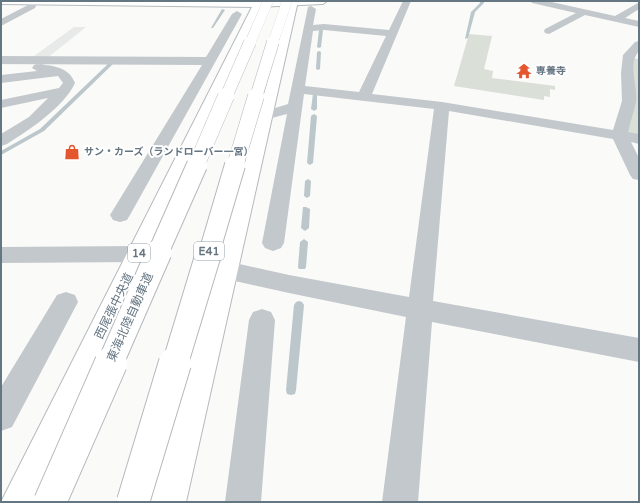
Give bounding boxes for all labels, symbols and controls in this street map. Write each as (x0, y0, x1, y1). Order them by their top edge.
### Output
temple icon: 専養寺 (515, 62, 533, 80)
place label: 専養寺 (536, 65, 566, 77)
shop icon: サン・カーズ（ランドローバー一宮） (63, 143, 81, 161)
place label: サン・カーズ（ランドローバー一宮） (84, 146, 253, 158)
road number: E41 (194, 242, 224, 260)
road number: 14 (128, 244, 150, 262)
street label: 東海北陸自動車道 (104, 270, 156, 364)
street label: 西尾張中央道 (92, 271, 136, 341)

